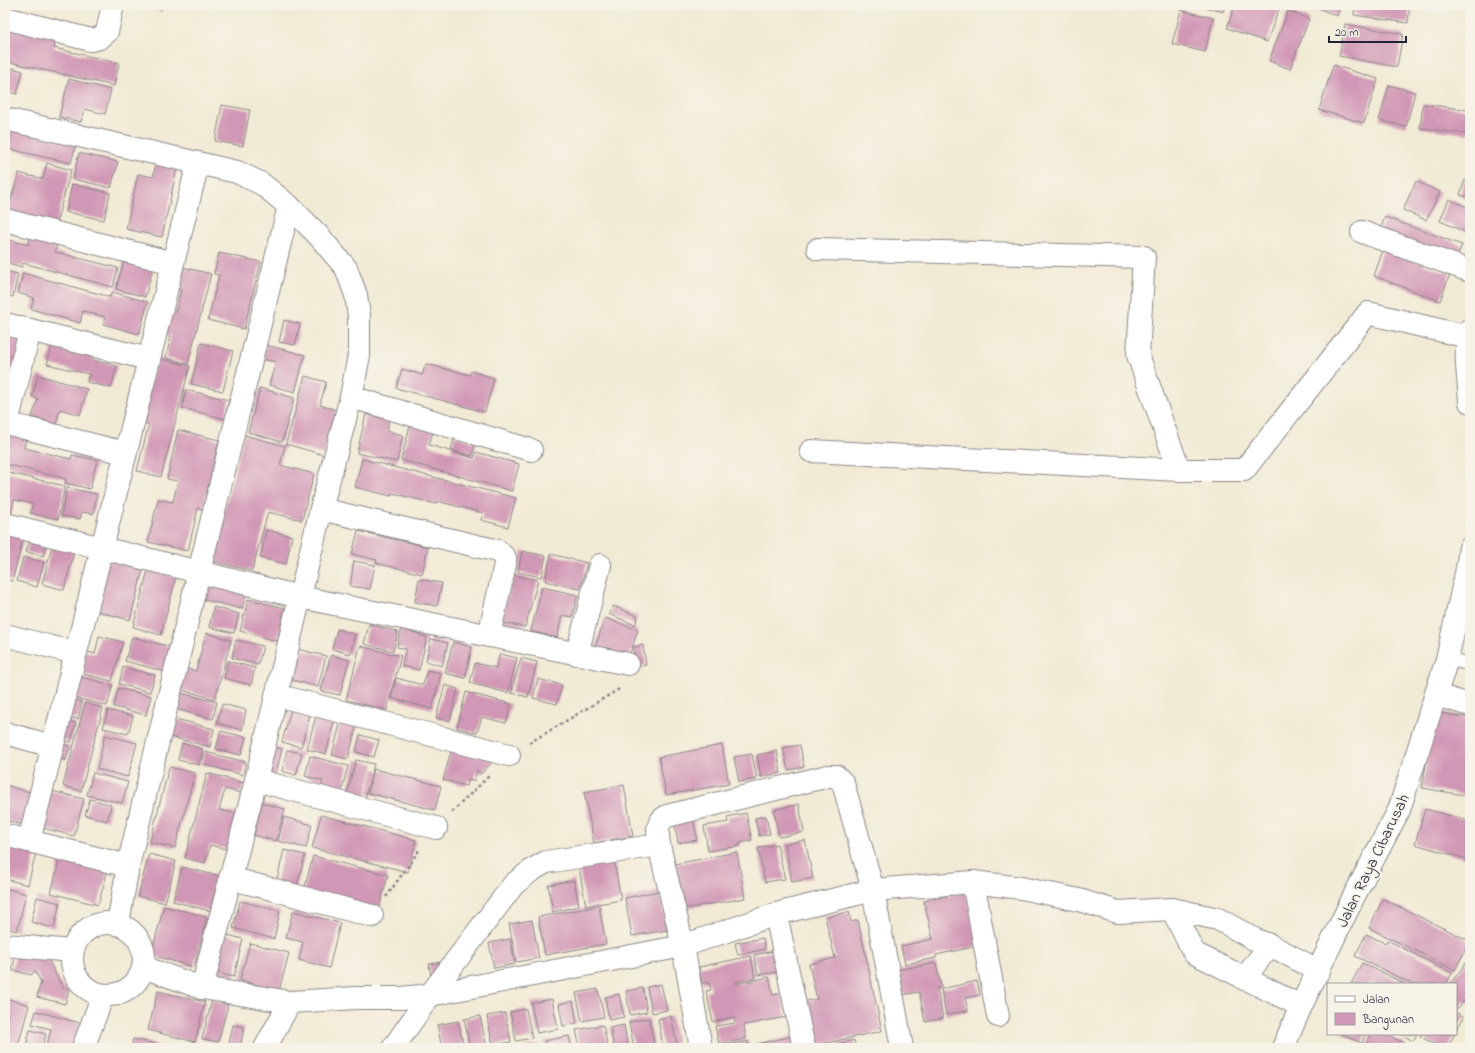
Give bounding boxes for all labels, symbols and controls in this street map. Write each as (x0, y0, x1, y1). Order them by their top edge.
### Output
scale bar (1329, 18, 1406, 44)
text: 20 m (1335, 24, 1358, 42)
street label: Jalan Raya Cibarusah (1331, 790, 1417, 932)
legend (1327, 983, 1457, 1035)
text: Jalan (1363, 991, 1390, 1009)
text: Bangunan (1362, 1011, 1414, 1030)

